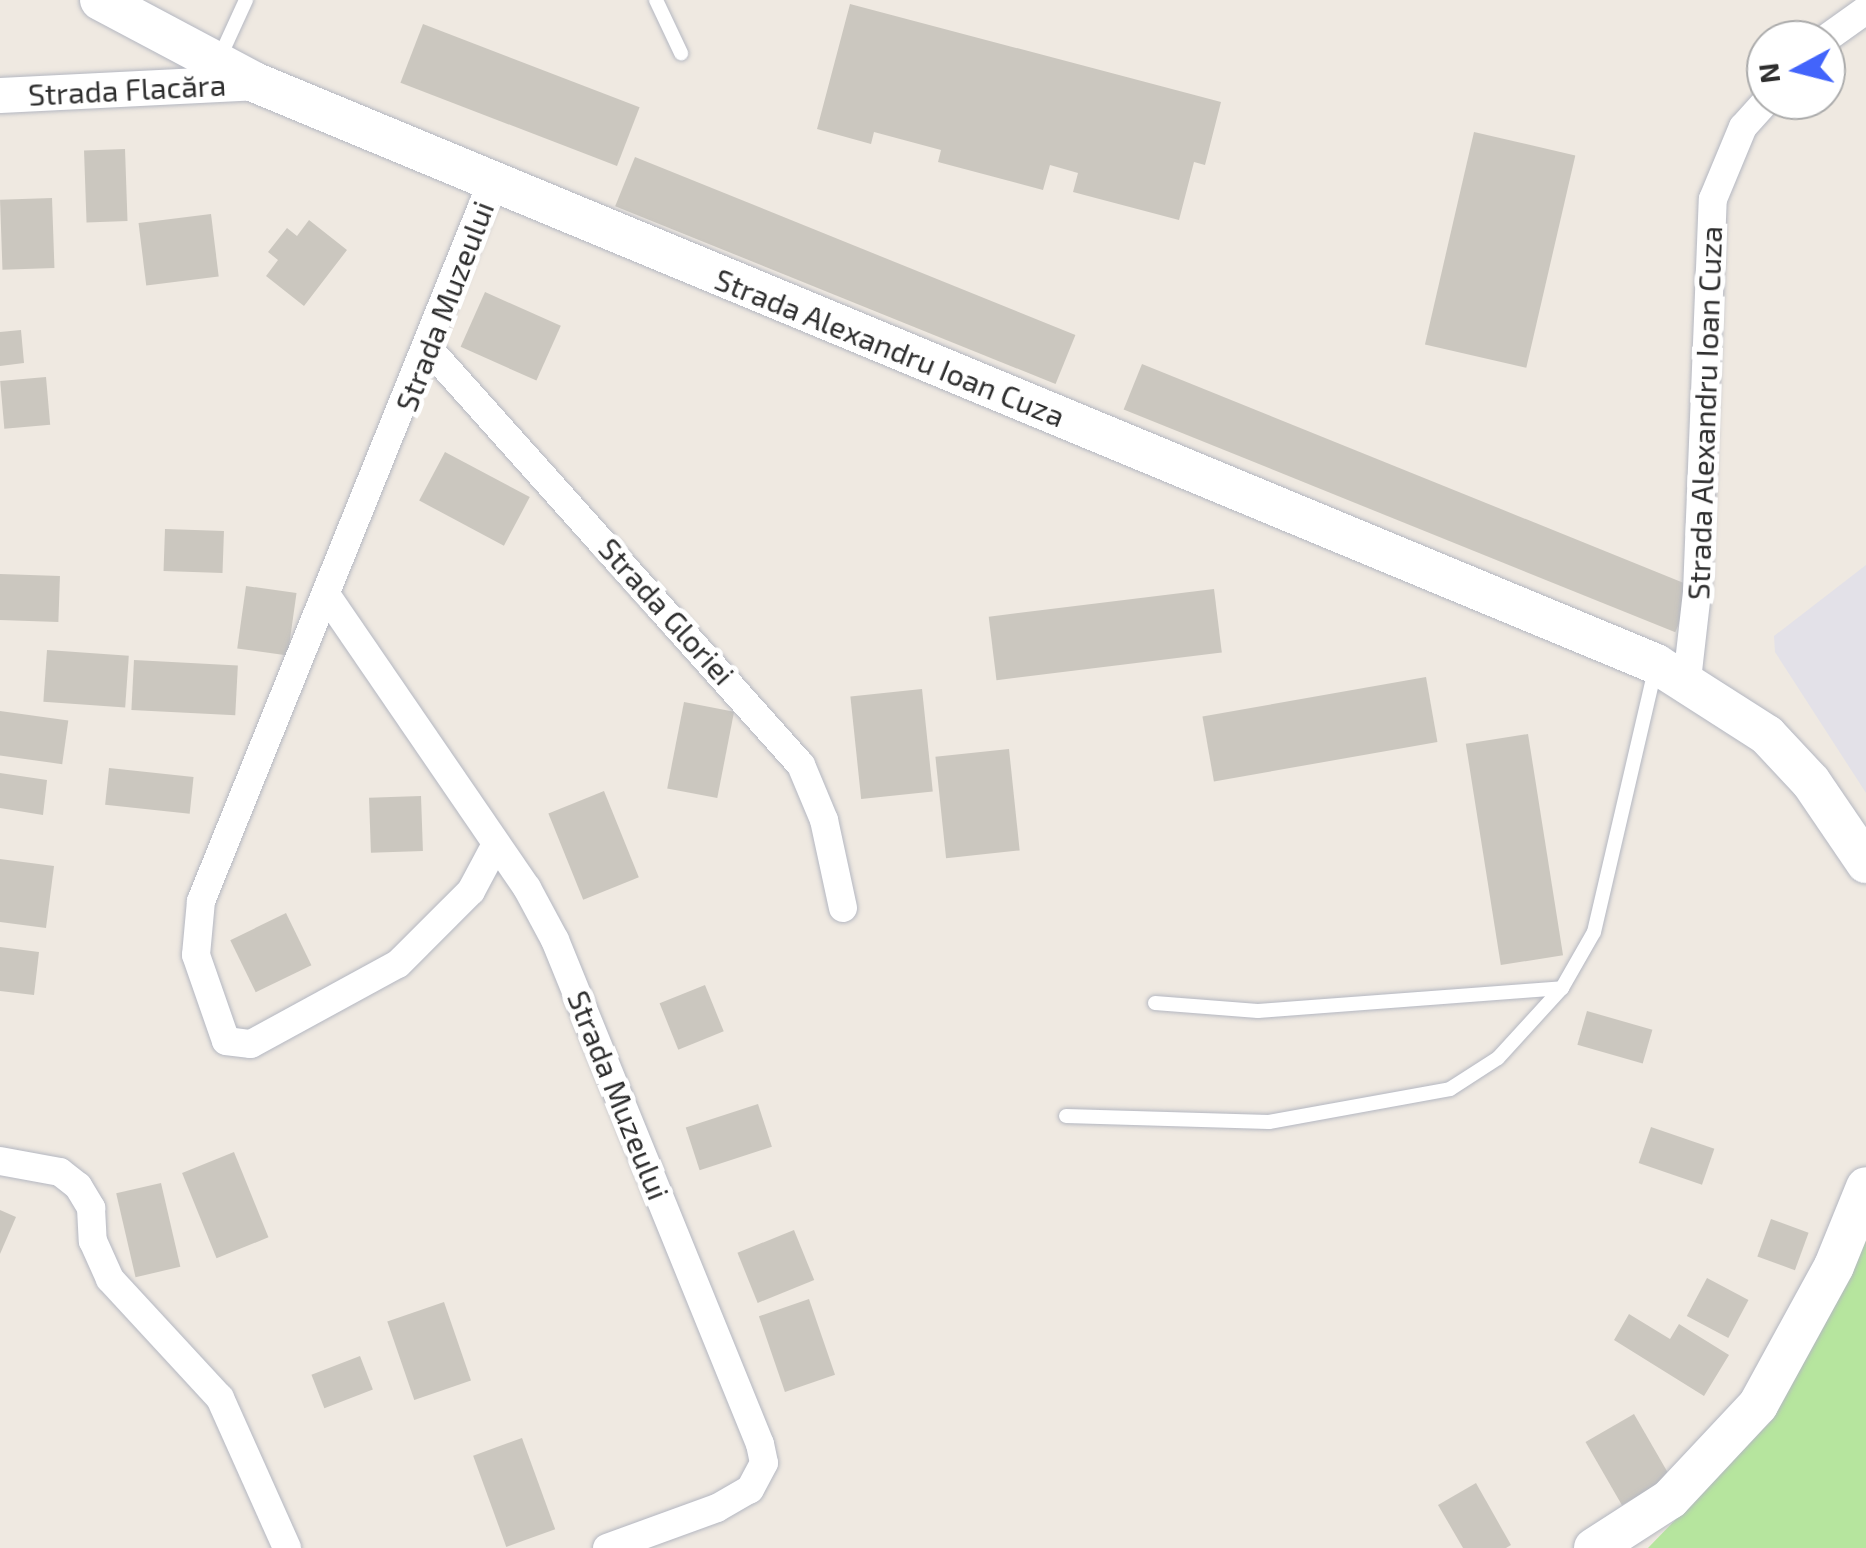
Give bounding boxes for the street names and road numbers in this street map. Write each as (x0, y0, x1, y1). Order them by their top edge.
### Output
street label: Strada Flacăra (27, 66, 227, 112)
street label: Strada Muzeului (387, 196, 501, 416)
street label: Strada Alexandru Ioan Cuza (1679, 225, 1729, 601)
street label: Strada Alexandru Ioan Cuza (709, 260, 1071, 434)
street label: Strada Gloriei (592, 530, 742, 692)
street label: Strada Muzeului (561, 985, 677, 1205)

